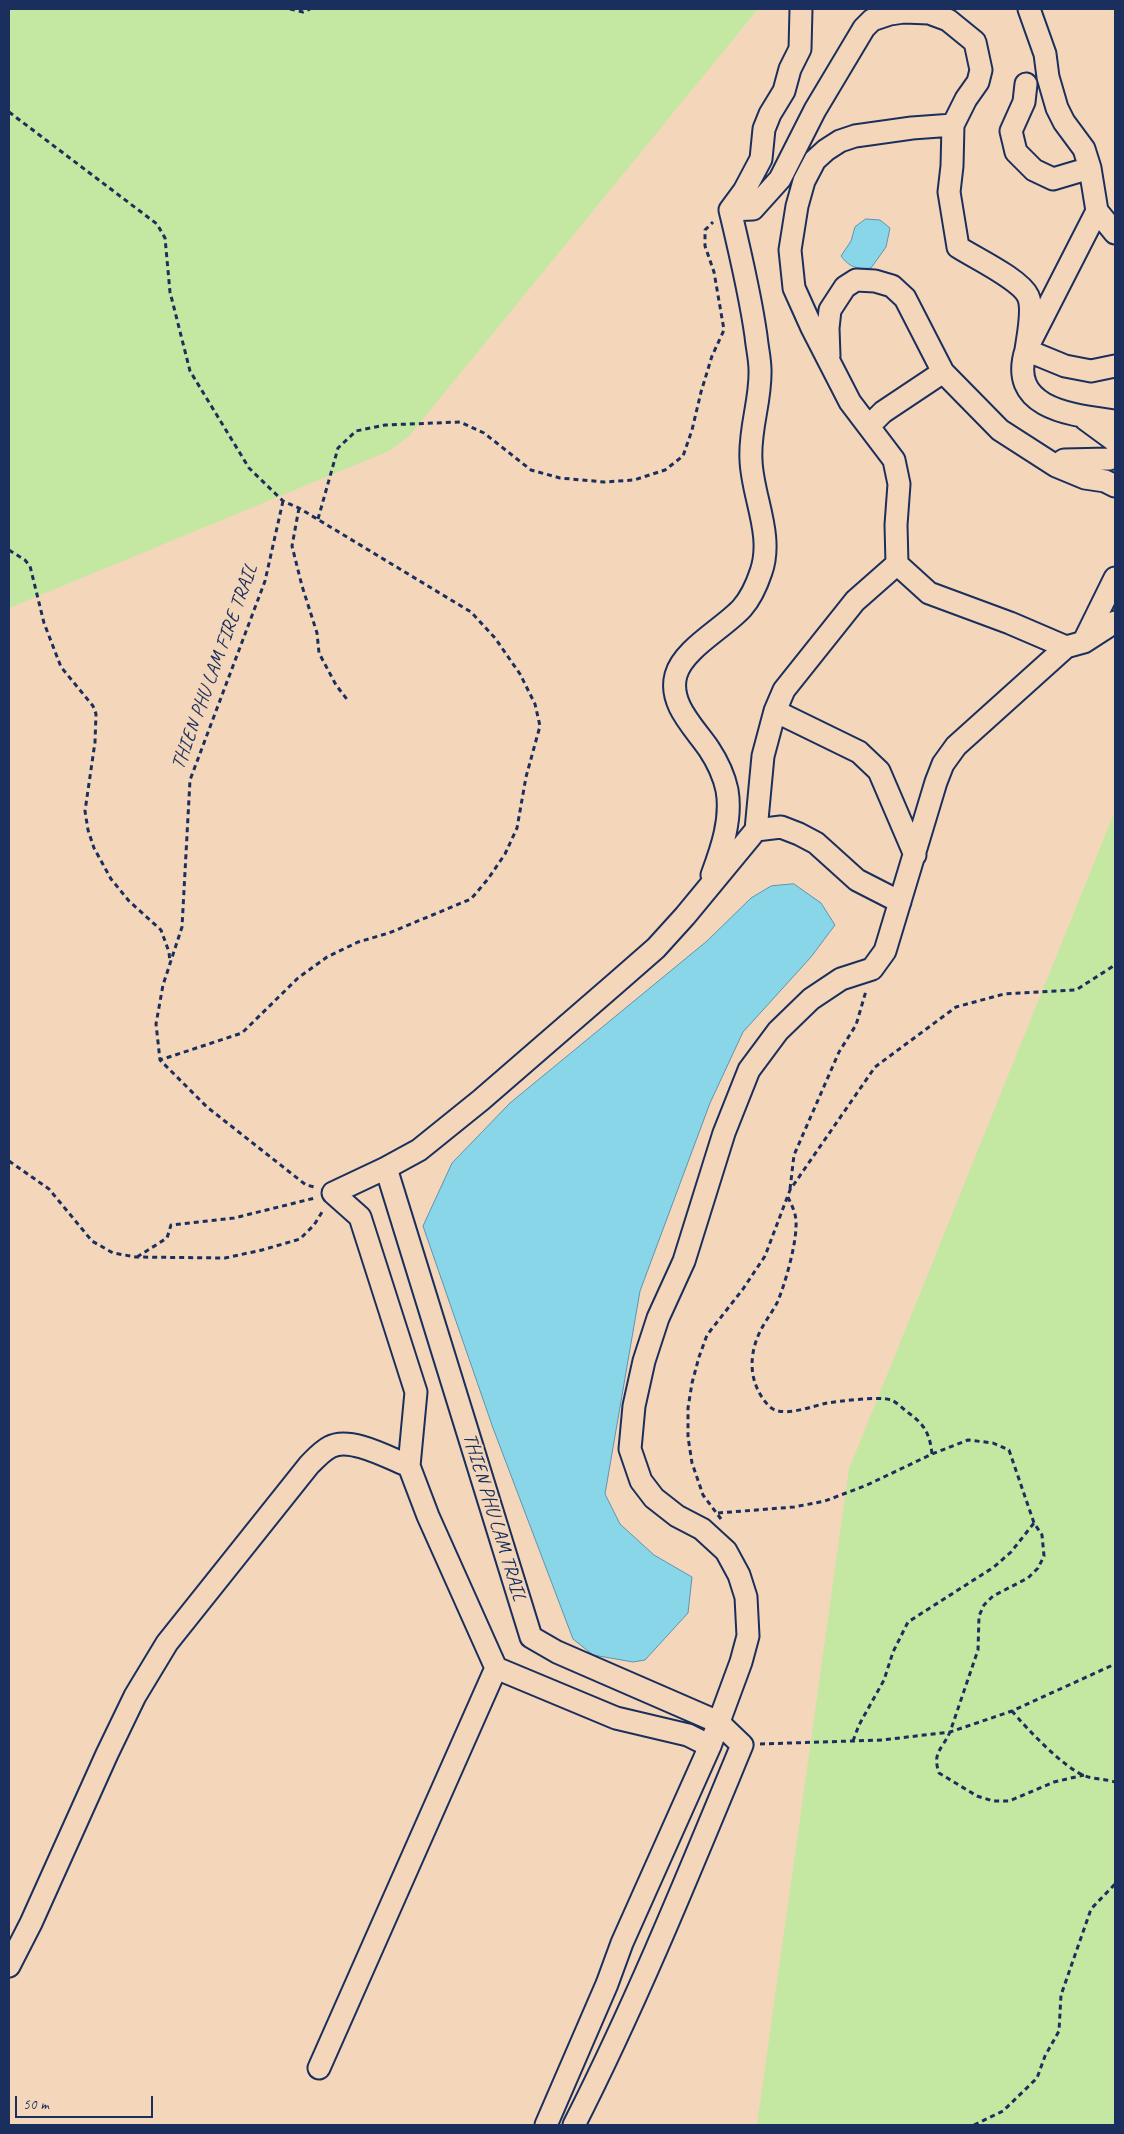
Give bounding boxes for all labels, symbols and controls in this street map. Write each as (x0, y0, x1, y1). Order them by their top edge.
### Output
street label: THIEN PHU LAM FIRE TRAIL (167, 561, 263, 773)
street label: THIEN PHU LAM TRAIL (457, 1430, 531, 1604)
scale bar (18, 2086, 155, 2118)
text: 50 m (23, 2095, 49, 2114)

